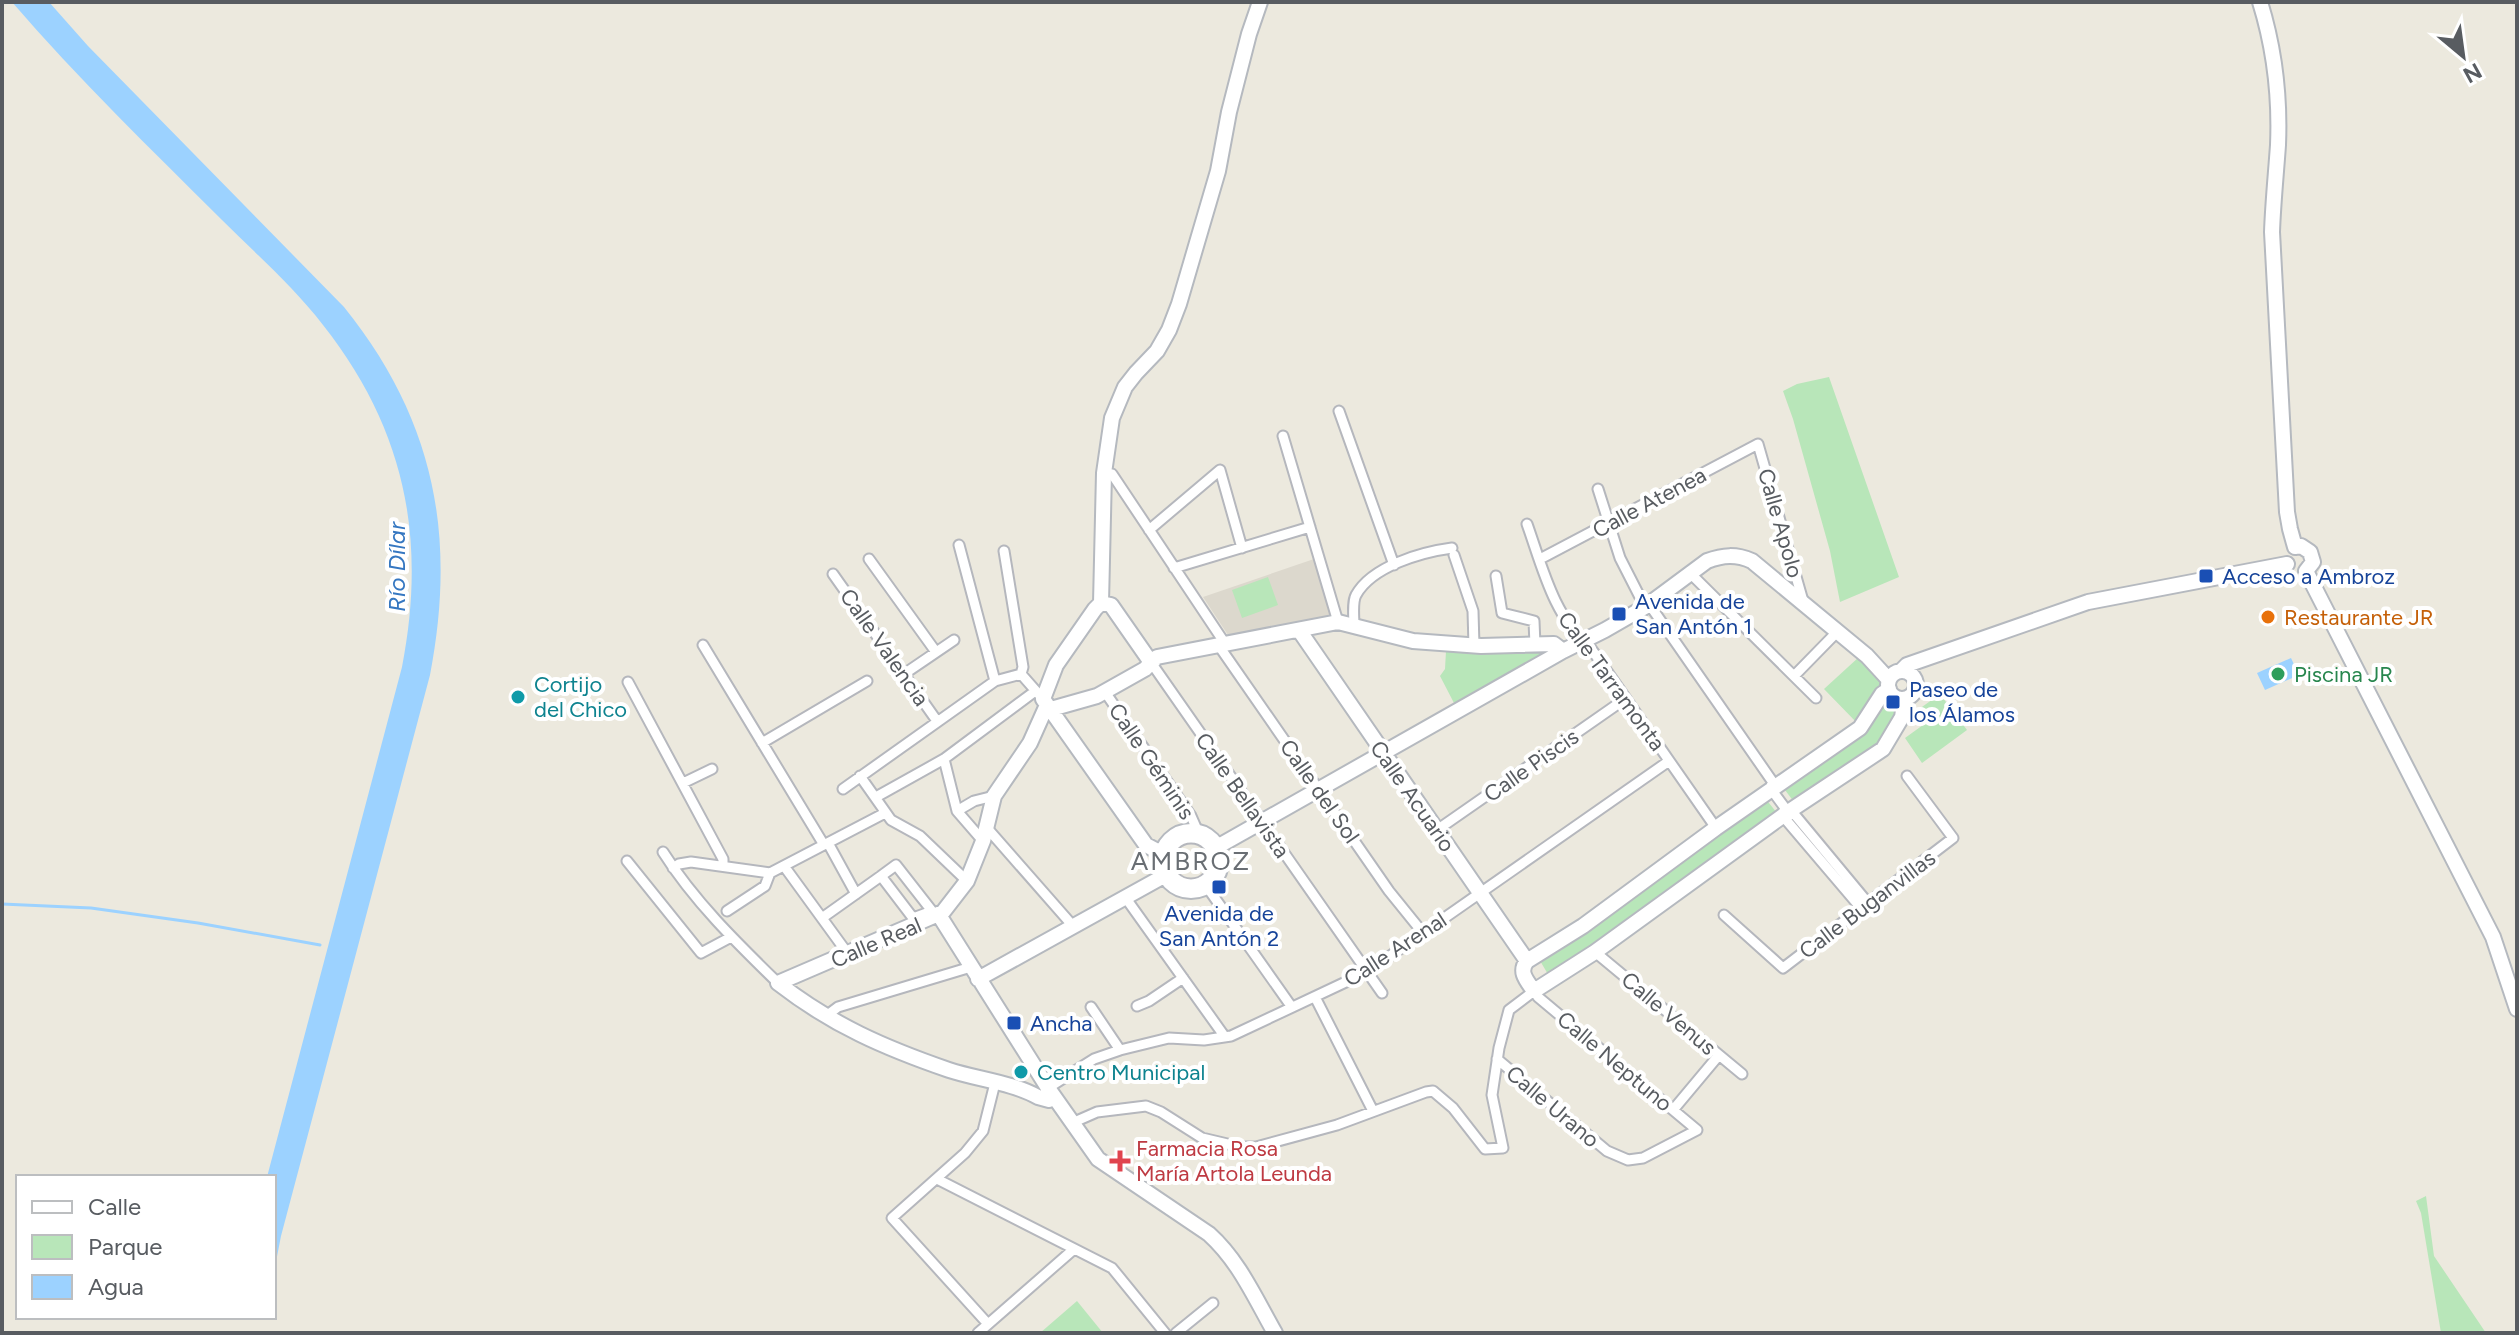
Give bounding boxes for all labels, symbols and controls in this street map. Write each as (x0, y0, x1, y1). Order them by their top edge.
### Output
north arrow (2423, 16, 2503, 96)
text: N (2458, 57, 2486, 89)
street label: Calle Atenea (1588, 461, 1711, 544)
street label: Calle Apolo (1752, 465, 1809, 581)
water label: Río Dílar (382, 521, 411, 612)
place label: Acceso a Ambroz (2222, 563, 2395, 590)
marker: Acceso a Ambroz (2197, 567, 2215, 585)
street label: Calle Valencia (834, 583, 935, 711)
place label: Avenida de San Antón 1 (1635, 588, 1752, 640)
place label: Restaurante JR (2284, 604, 2434, 631)
marker: Avenida de San Antón 1 (1610, 605, 1628, 623)
street label: Calle Tarramonta (1552, 606, 1671, 756)
marker: Restaurante JR (2259, 608, 2277, 626)
place label: Piscina JR (2294, 661, 2393, 688)
marker: Piscina JR (2269, 665, 2287, 683)
place label: Cortijo del Chico (534, 671, 627, 723)
place label: Paseo de los Álamos (1909, 676, 2015, 728)
marker: Cortijo del Chico (509, 688, 527, 706)
marker: Paseo de los Álamos (1884, 693, 1902, 711)
street label: Calle Géminis (1103, 698, 1200, 825)
street label: Calle Piscis (1479, 723, 1584, 808)
street label: Calle Bellavista (1189, 727, 1296, 863)
street label: Calle del Sol (1274, 734, 1365, 848)
street label: Calle Acuario (1364, 735, 1461, 857)
street label: Calle Buganvillas (1794, 844, 1941, 964)
district label: AMBROZ (1131, 845, 1251, 877)
marker: Avenida de San Antón 2 (1210, 878, 1228, 896)
place label: Avenida de San Antón 2 (1159, 900, 1279, 952)
street label: Calle Arenal (1339, 906, 1452, 993)
street label: Calle Real (827, 911, 926, 974)
street label: Calle Venus (1616, 966, 1722, 1061)
street label: Calle Neptuno (1552, 1005, 1678, 1117)
place label: Ancha (1030, 1010, 1093, 1037)
marker: Ancha (1005, 1014, 1023, 1032)
place label: Centro Municipal (1037, 1059, 1205, 1086)
street label: Calle Urano (1501, 1060, 1605, 1153)
marker: Centro Municipal (1012, 1063, 1030, 1081)
place label: Farmacia Rosa María Artola Leunda (1136, 1135, 1332, 1187)
marker: Farmacia Rosa María Artola Leunda (1111, 1152, 1129, 1170)
legend (16, 1175, 276, 1319)
text: Calle (88, 1192, 141, 1221)
text: Parque (88, 1232, 162, 1261)
text: Agua (88, 1272, 144, 1301)

